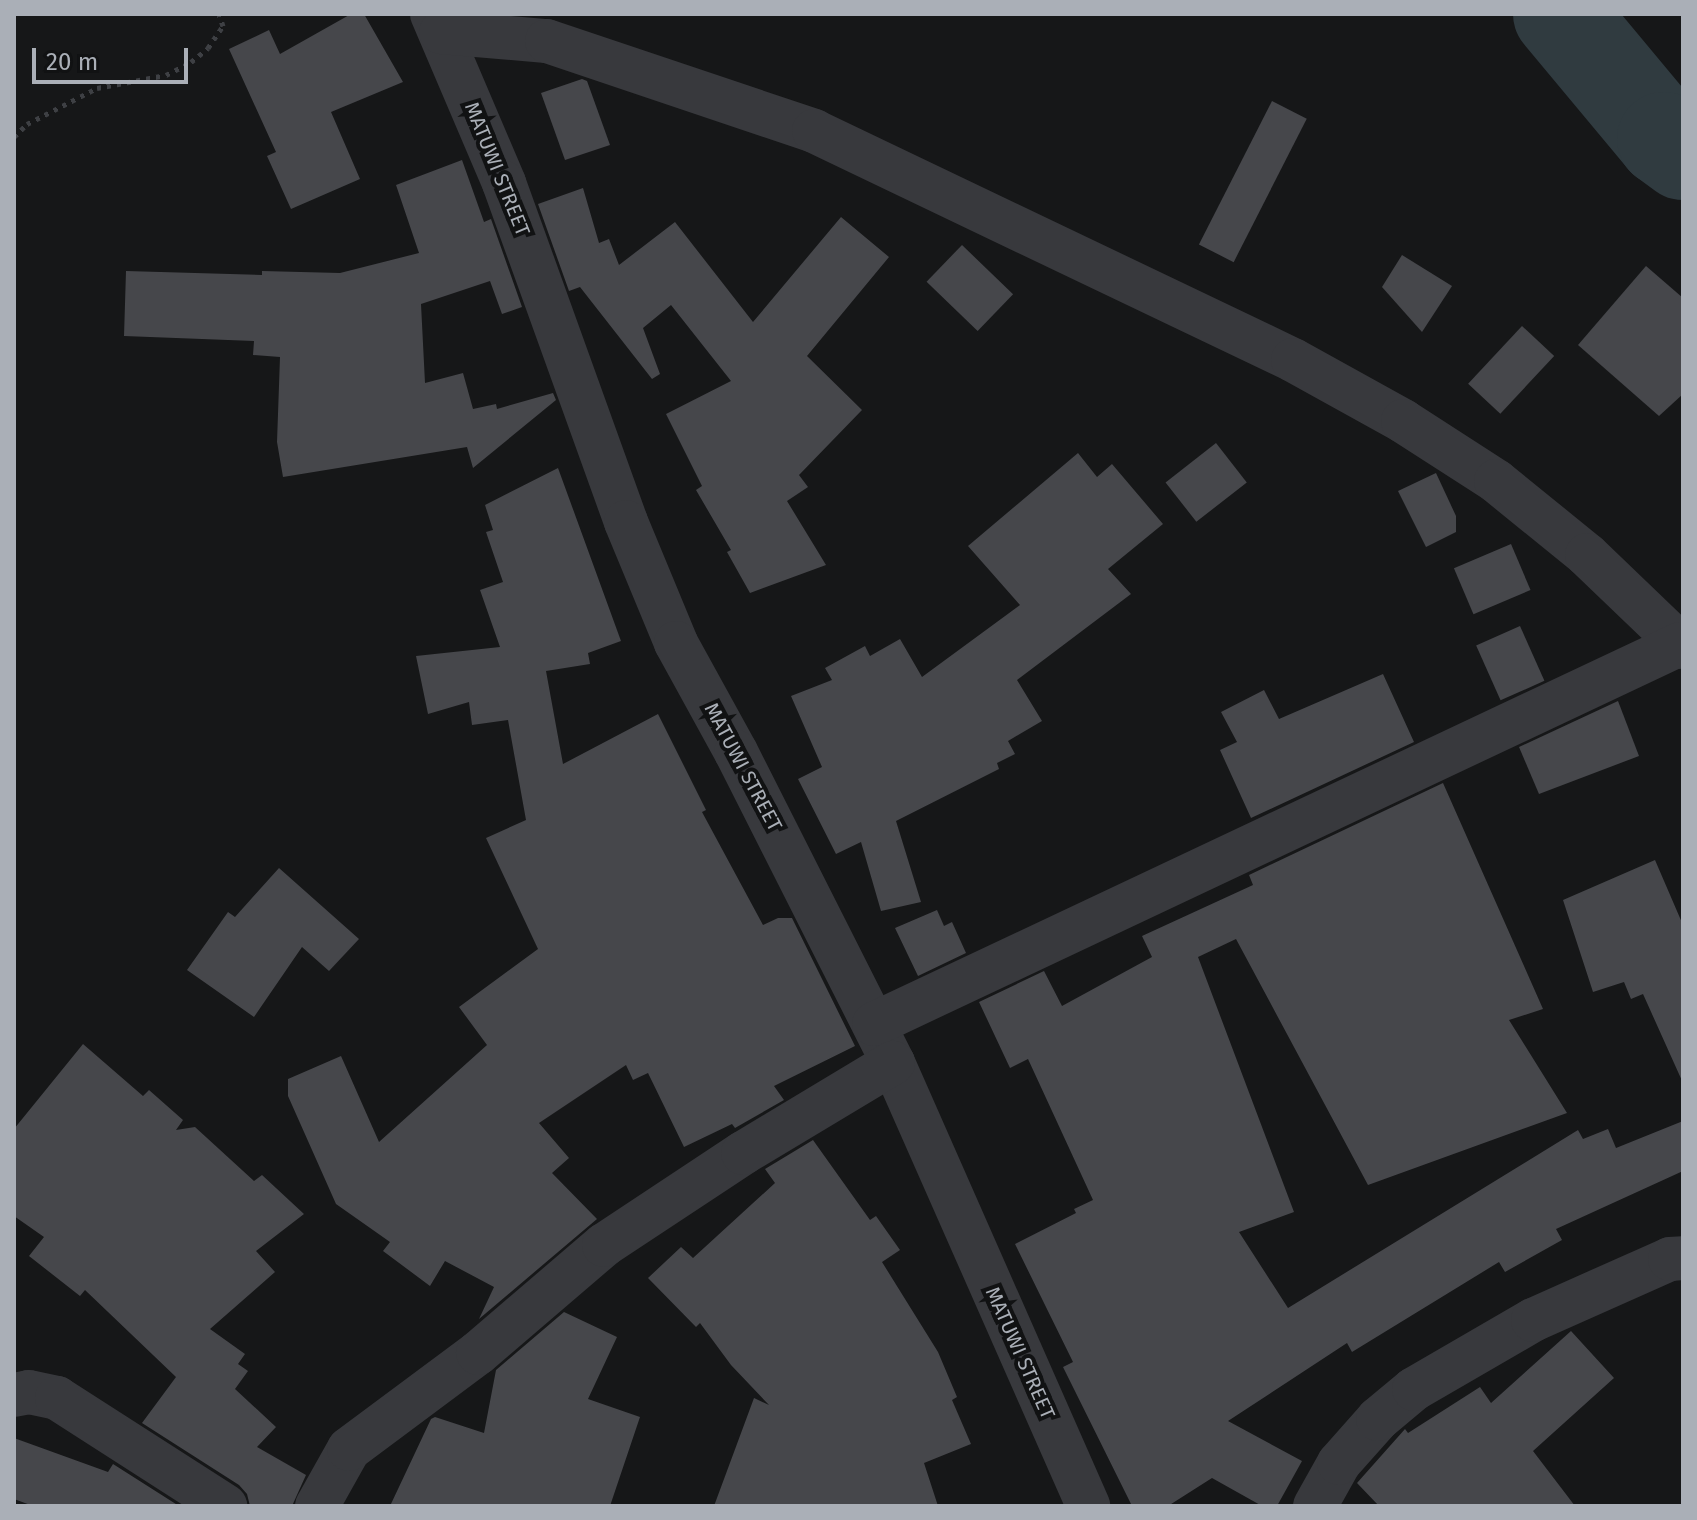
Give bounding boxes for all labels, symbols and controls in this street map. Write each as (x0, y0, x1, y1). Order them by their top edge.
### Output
scale bar (36, 32, 192, 82)
text: 20 m (46, 48, 98, 76)
street label: MATUWI STREET (459, 99, 535, 239)
street label: MATUWI STREET (699, 699, 787, 835)
street label: MATUWI STREET (980, 1283, 1060, 1423)

